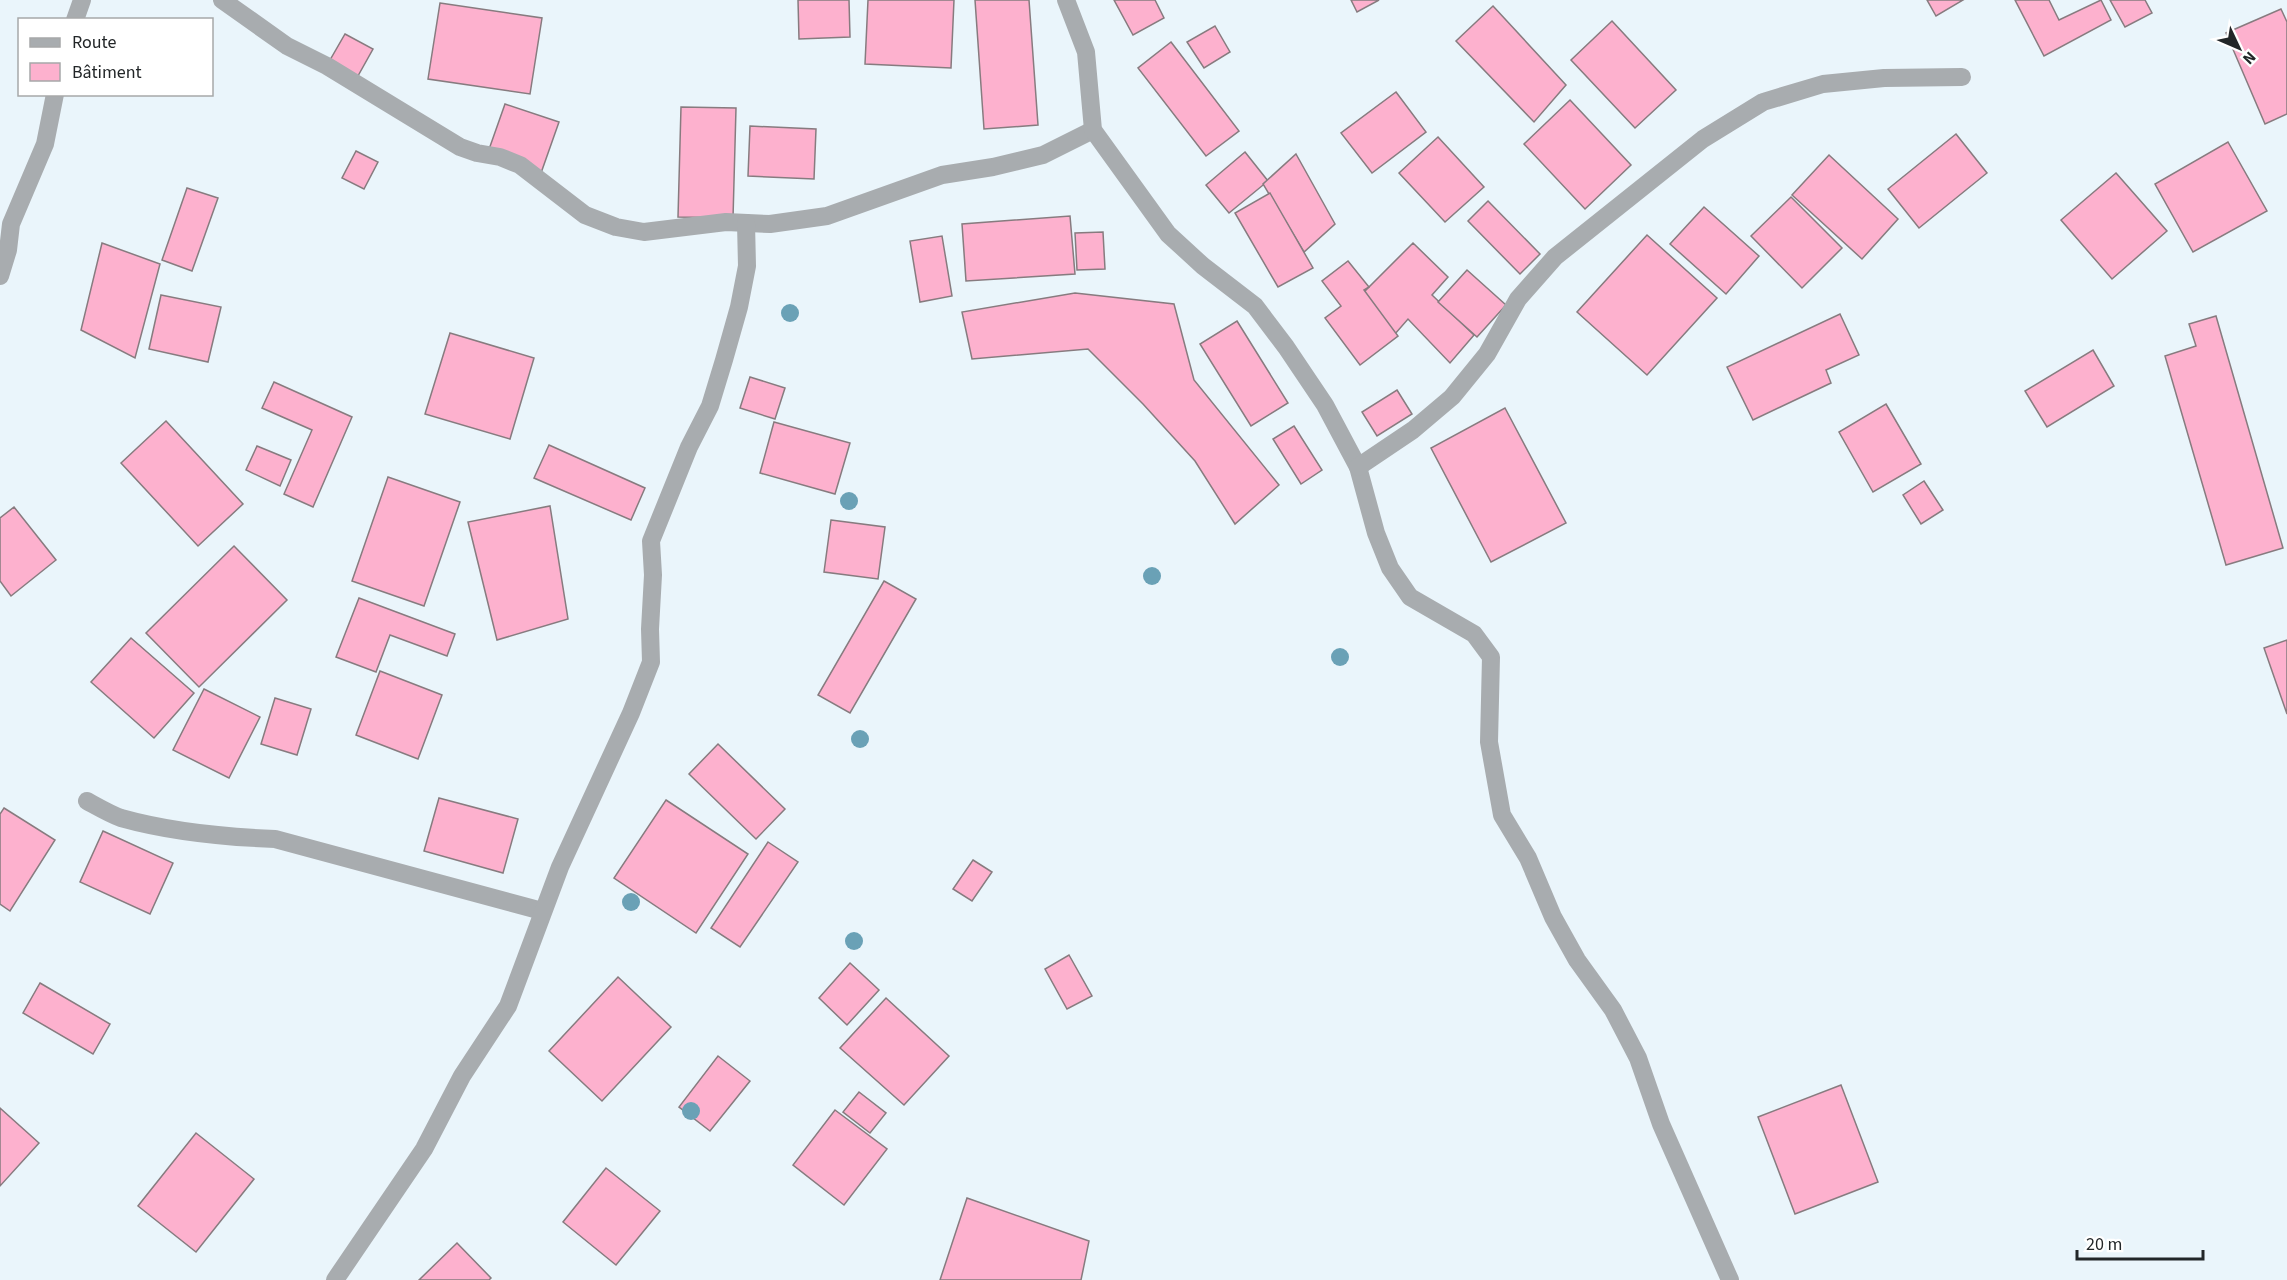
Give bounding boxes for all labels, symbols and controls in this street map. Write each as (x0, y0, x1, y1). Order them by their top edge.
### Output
legend (18, 18, 213, 96)
north arrow (2209, 18, 2269, 78)
text: Route (72, 30, 116, 55)
text: N (2237, 46, 2261, 69)
text: Bâtiment (72, 60, 142, 85)
scale bar (2077, 1223, 2203, 1261)
text: 20 m (2086, 1232, 2122, 1257)

